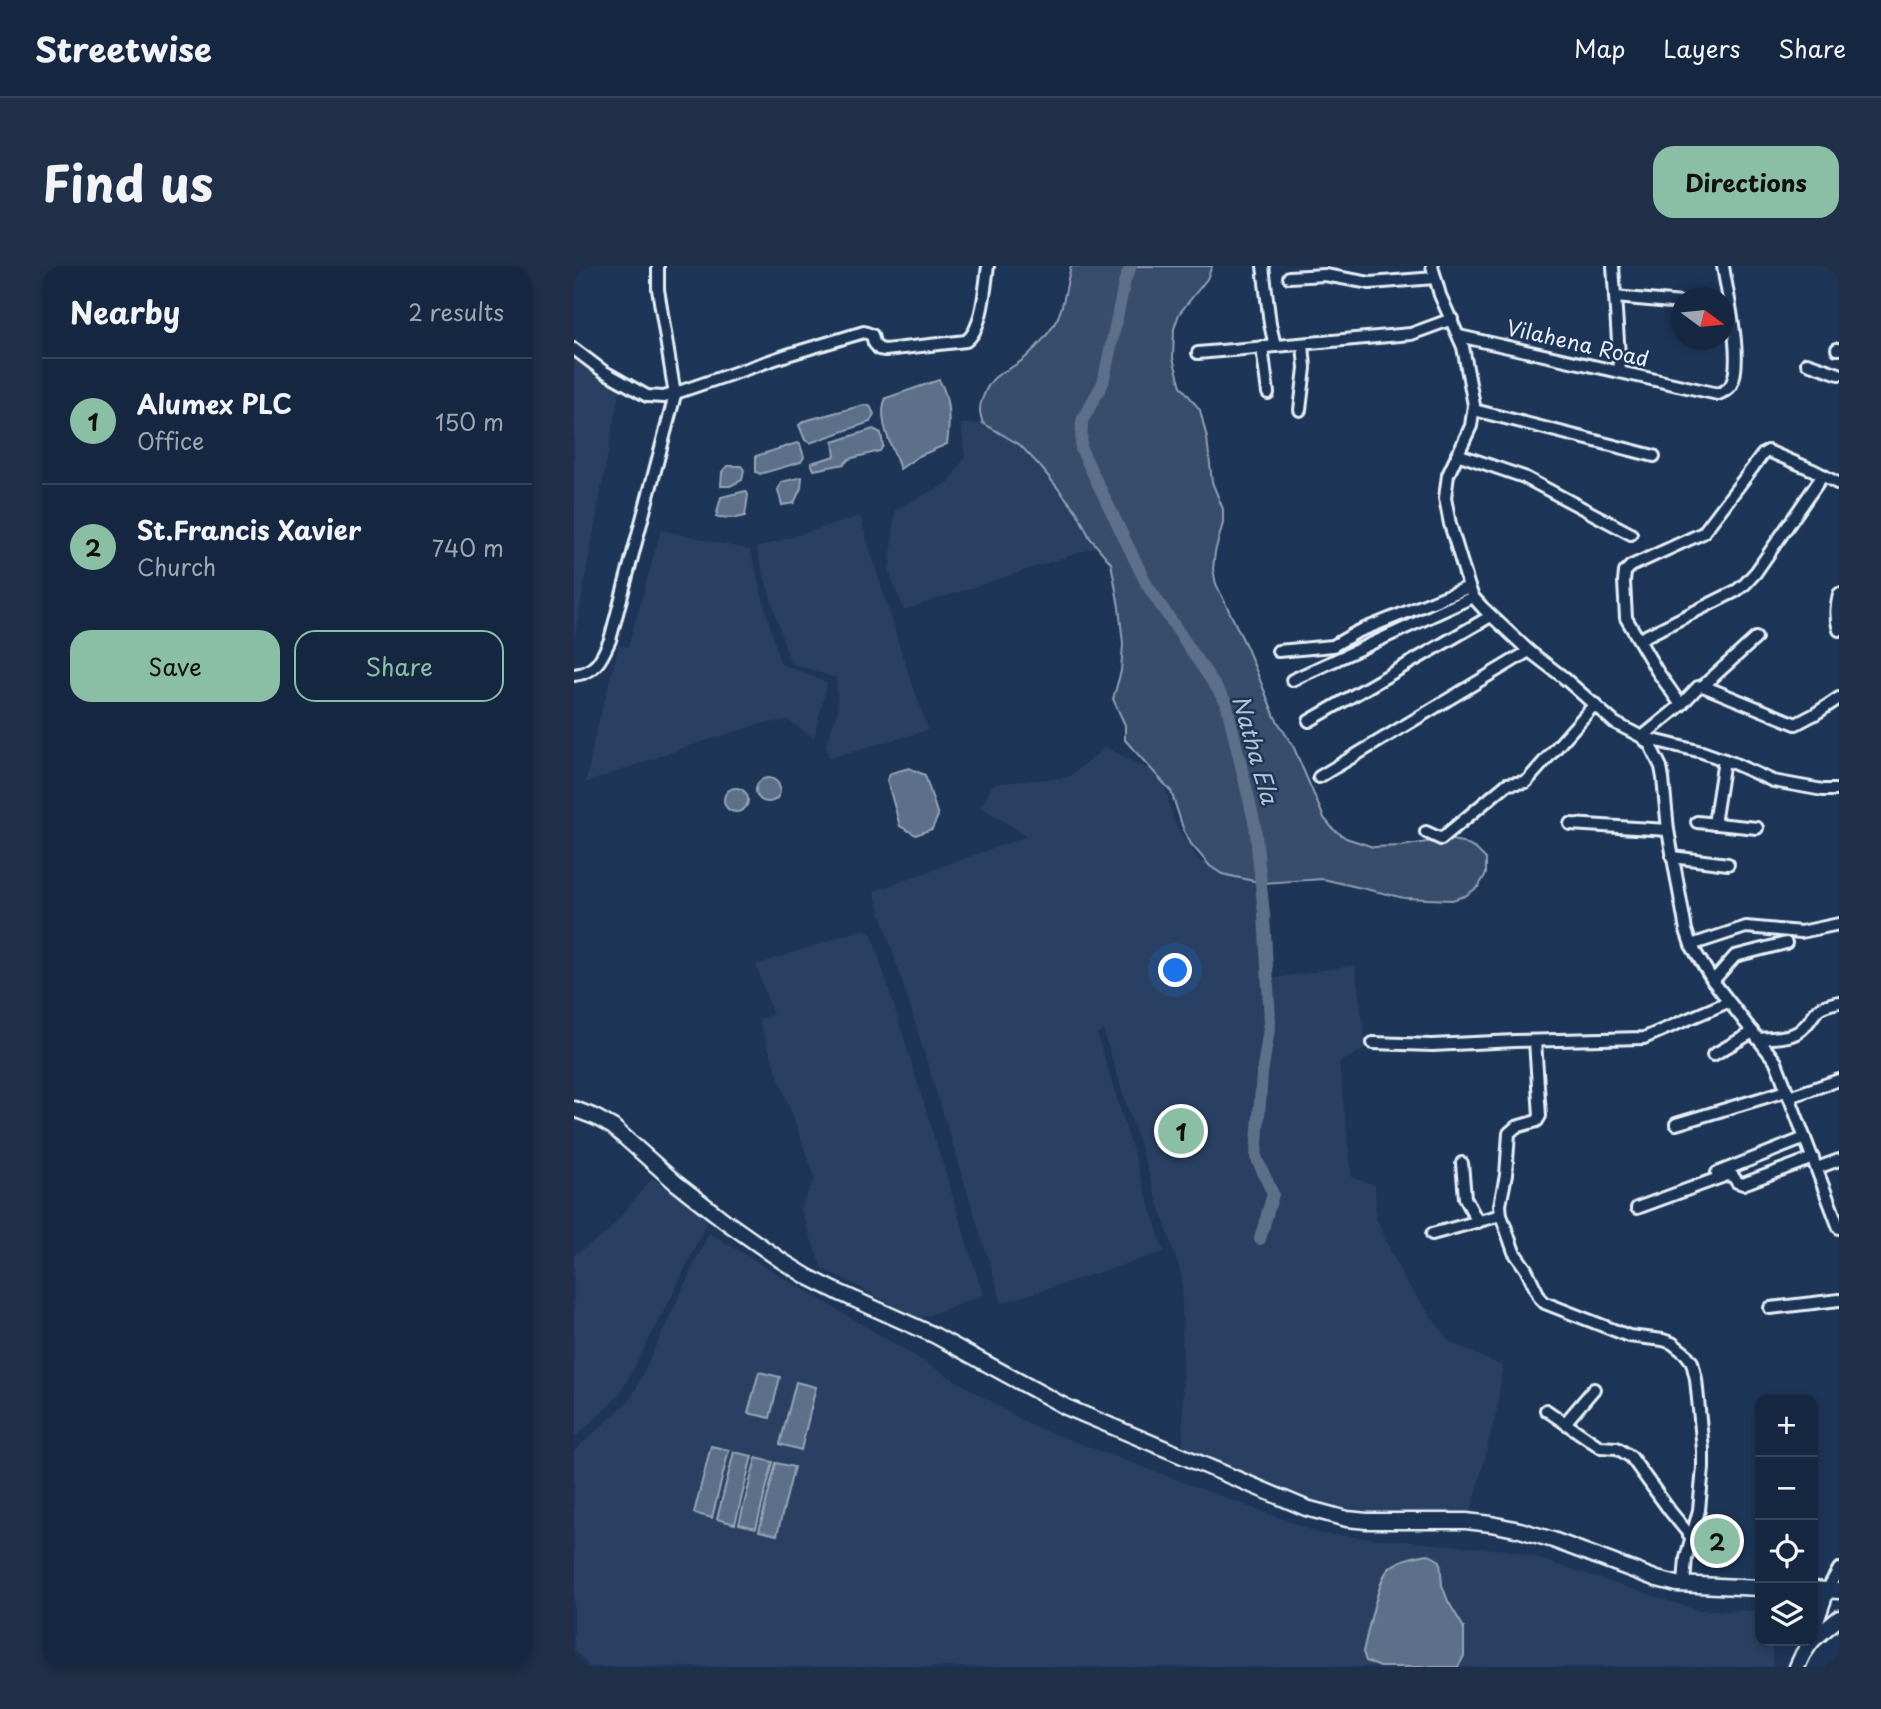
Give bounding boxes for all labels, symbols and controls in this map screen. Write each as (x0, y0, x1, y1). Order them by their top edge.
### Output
text: Streetwise (35, 23, 212, 73)
text: Map (1574, 30, 1625, 66)
text: Layers (1663, 30, 1740, 66)
text: Share (1778, 30, 1846, 66)
text: Find us (42, 145, 213, 219)
button: Directions (1653, 146, 1839, 218)
north arrow (1671, 287, 1734, 350)
text: Nearby (70, 289, 180, 334)
text: 2 results (408, 294, 504, 329)
street label: Vilahena Road (1504, 310, 1652, 374)
text: Alumex PLC (137, 384, 292, 423)
text: 1 (88, 404, 99, 439)
text: 150 m (435, 404, 504, 439)
text: Office (137, 423, 204, 458)
text: St.Francis Xavier (137, 510, 361, 549)
text: 2 (85, 530, 101, 565)
text: 740 m (432, 530, 504, 565)
text: Church (137, 549, 216, 584)
button: Save (70, 630, 280, 702)
button: Share (294, 630, 504, 702)
water label: Natha Ela (1224, 690, 1288, 808)
your location (1158, 953, 1192, 987)
pin: 1 (1158, 1105, 1204, 1157)
map controls (1755, 1394, 1818, 1646)
button: + (1755, 1394, 1818, 1457)
button: − (1755, 1457, 1818, 1520)
pin: 2 (1694, 1515, 1740, 1567)
button: locate (1755, 1520, 1818, 1583)
button: layers (1755, 1583, 1818, 1646)

